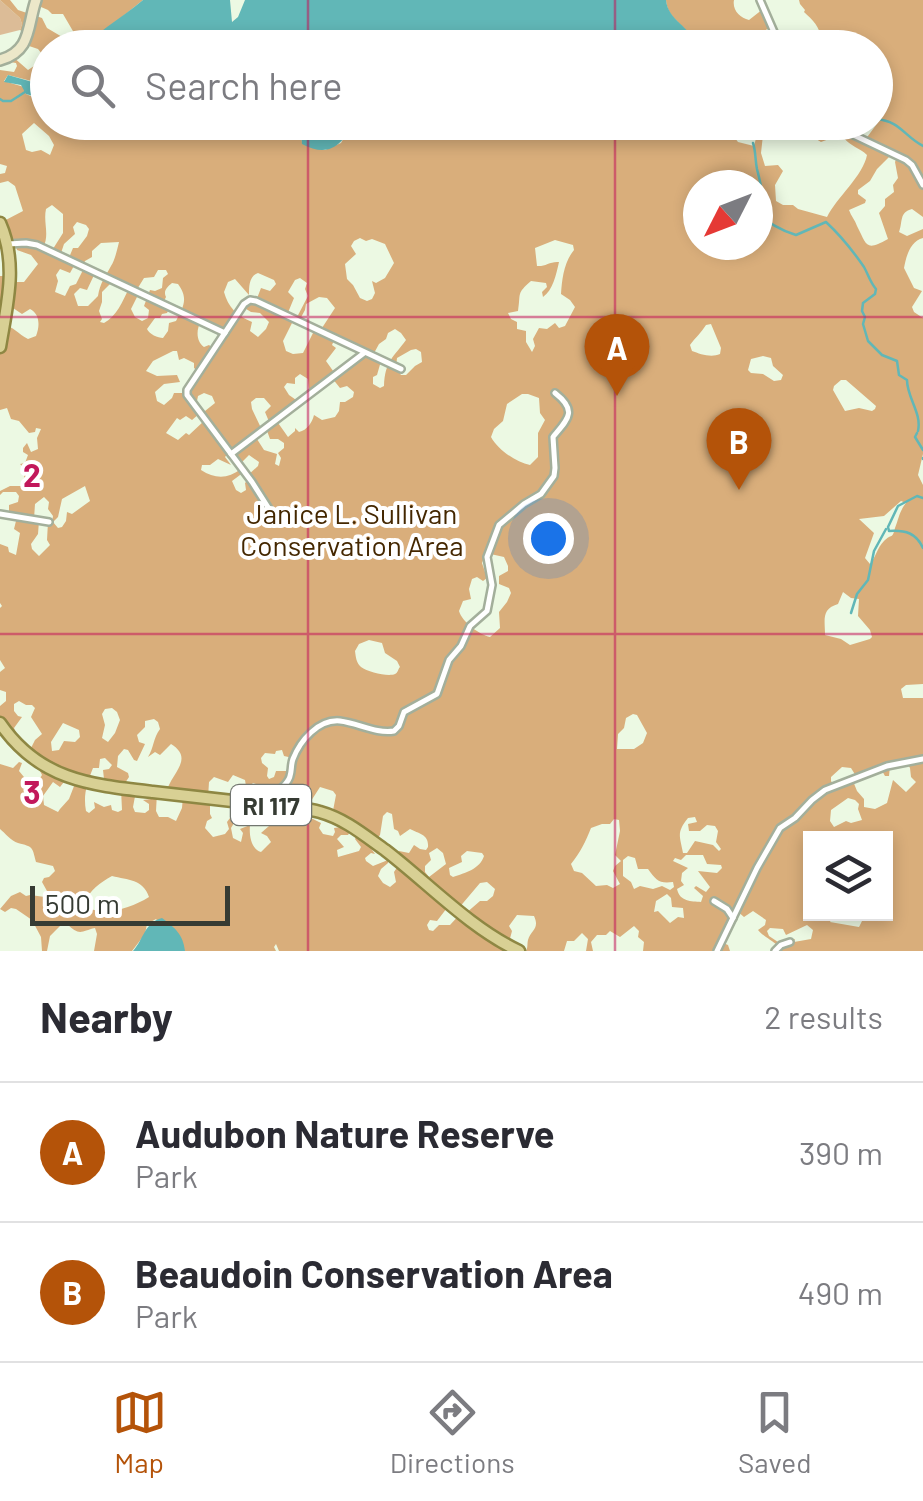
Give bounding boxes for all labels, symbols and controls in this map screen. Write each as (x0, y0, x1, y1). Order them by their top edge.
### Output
search box (30, 30, 893, 140)
icon: search (65, 58, 120, 113)
text: Search here (145, 62, 343, 108)
north arrow (683, 170, 773, 260)
pin: A (584, 314, 650, 396)
pin: B (706, 408, 772, 490)
text: 2 (23, 455, 41, 493)
park label: Janice L. Sullivan Conservation Area (240, 496, 464, 562)
your location (523, 513, 574, 564)
text: 3 (23, 772, 41, 810)
road number: RI 117 (231, 785, 311, 825)
map controls (803, 831, 893, 921)
button: layers (803, 831, 893, 921)
scale bar (30, 881, 230, 926)
text: 500 m (45, 886, 120, 920)
text: Nearby (40, 991, 173, 1041)
text: 2 results (764, 997, 883, 1035)
text: Audubon Nature Reserve (135, 1110, 554, 1156)
text: A (62, 1133, 83, 1171)
text: 390 m (799, 1133, 883, 1171)
text: Park (135, 1156, 198, 1194)
text: Beaudoin Conservation Area (135, 1250, 613, 1296)
text: B (63, 1273, 82, 1311)
text: 490 m (798, 1273, 883, 1311)
text: Park (135, 1296, 198, 1334)
tab: Map (112, 1385, 167, 1479)
tab: Directions (390, 1385, 515, 1479)
tab: Saved (738, 1385, 811, 1479)

